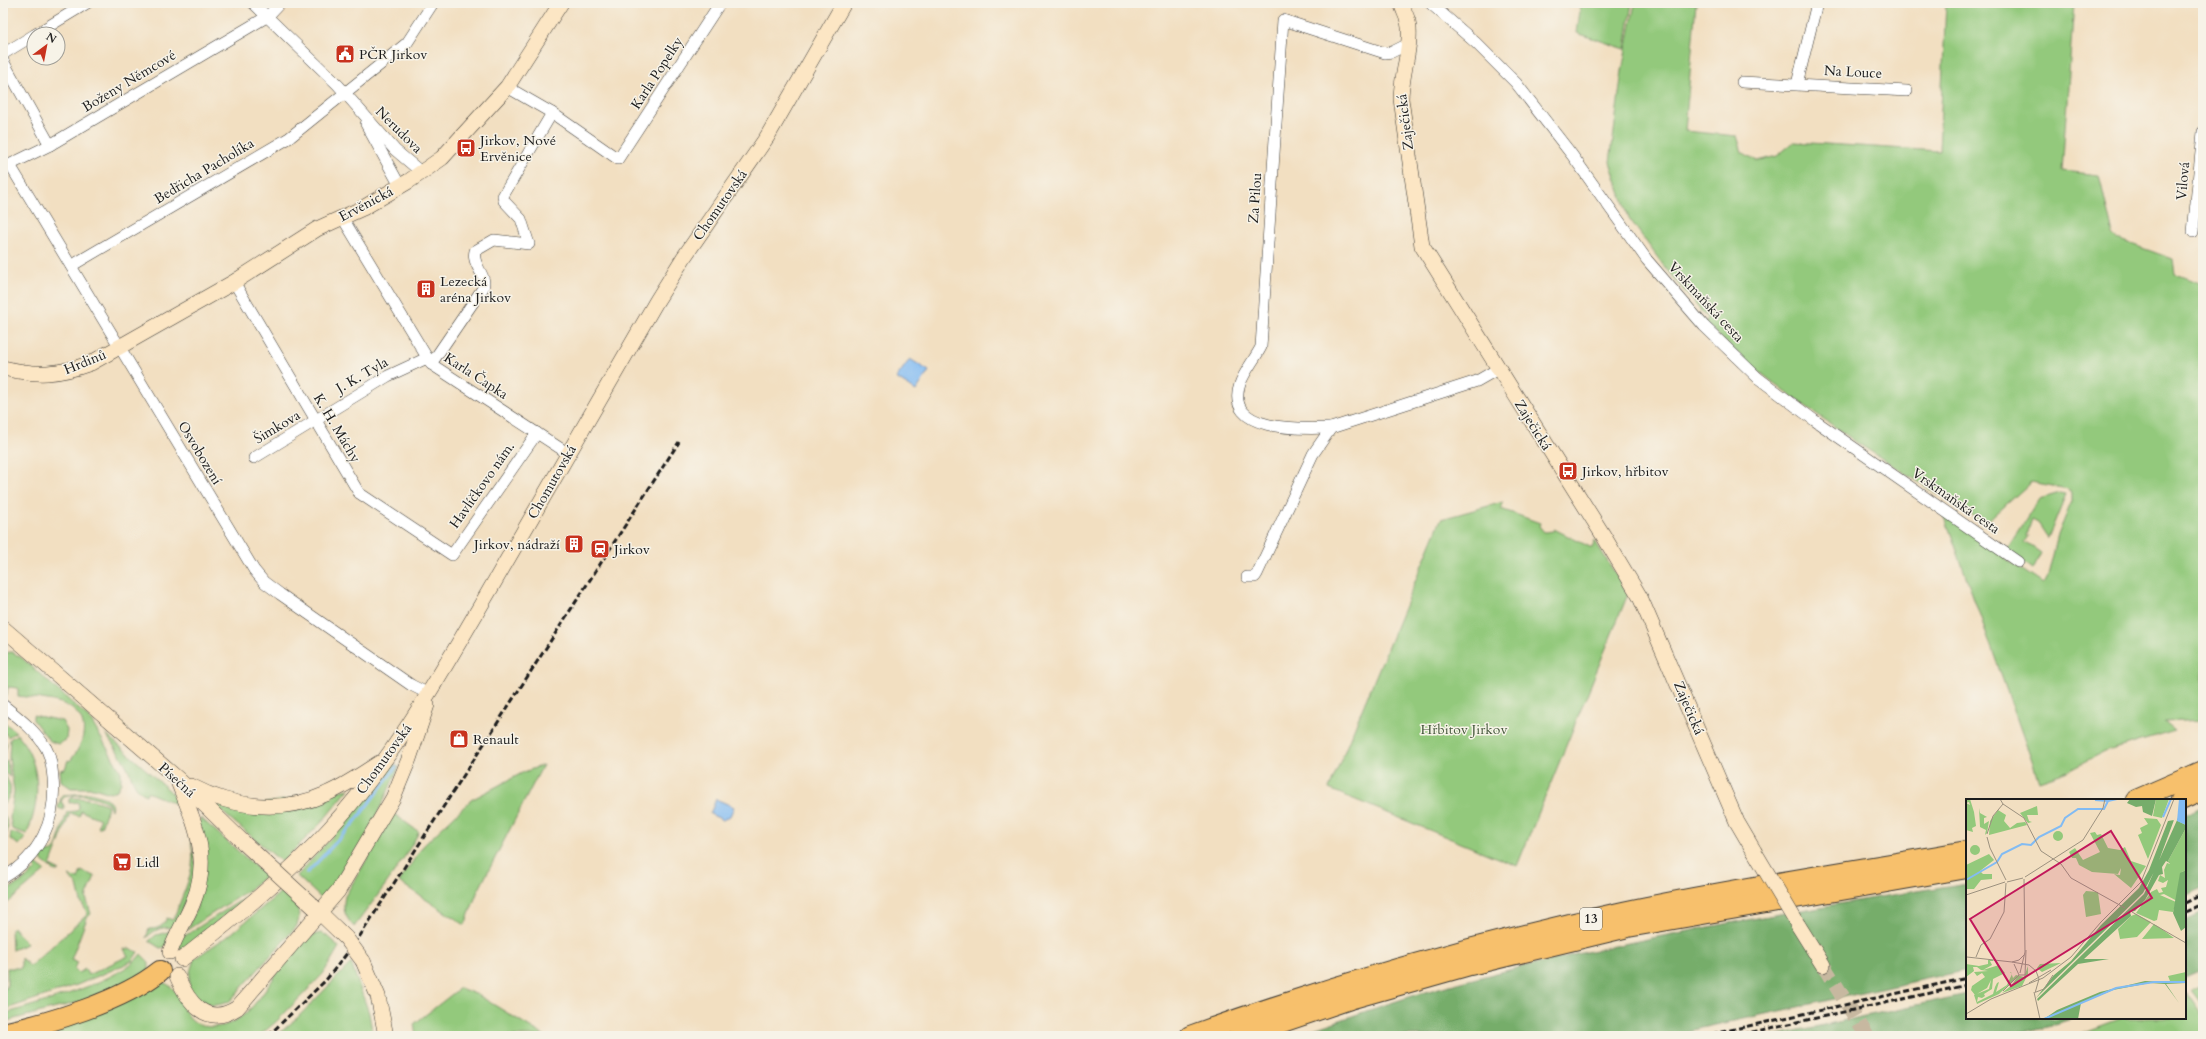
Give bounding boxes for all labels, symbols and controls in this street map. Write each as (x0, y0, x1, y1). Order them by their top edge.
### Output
north arrow (26, 26, 66, 66)
text: N (43, 29, 59, 47)
street label: Karla Popelky (626, 32, 688, 113)
public building icon: PČR Jirkov (334, 43, 356, 65)
street label: Boženy Němcové (79, 45, 179, 117)
place label: PČR Jirkov (359, 45, 428, 64)
street label: Na Louce (1823, 61, 1883, 83)
street label: Zaječická (1392, 93, 1418, 151)
street label: Nerudova (371, 102, 427, 158)
place label: Jirkov, Nové Ervěnice (478, 131, 556, 166)
street label: Bedřicha Pacholíka (151, 134, 257, 208)
bus stop icon: Jirkov, Nové Ervěnice (455, 137, 477, 159)
street label: Vilová (2172, 161, 2194, 201)
street label: Chomutovská (688, 166, 752, 244)
street label: Za Pilou (1244, 172, 1266, 224)
street label: Ervěnická (335, 182, 397, 226)
street label: Vrskmaňská cesta (1664, 258, 1748, 346)
place label: Lezecká aréna Jirkov (440, 272, 512, 307)
building icon: Lezecká aréna Jirkov (415, 278, 437, 300)
street label: Hrdinů (61, 345, 109, 379)
street label: Karla Čapka (440, 348, 512, 404)
street label: J. K. Tyla (331, 353, 391, 398)
street label: K. H. Máchy (309, 390, 365, 467)
street label: Zaječická (1510, 396, 1556, 454)
street label: Šimkova (250, 406, 304, 448)
street label: Osvobození (174, 418, 226, 488)
street label: Havlíčkovo nám. (445, 438, 519, 532)
street label: Chomutovská (523, 441, 581, 523)
bus stop icon: Jirkov, hřbitov (1557, 460, 1579, 482)
place label: Jirkov, hřbitov (1580, 462, 1669, 481)
street label: Vrskmaňská cesta (1908, 464, 2004, 538)
building icon: Jirkov, nádraží (563, 533, 585, 555)
place label: Jirkov, nádraží (472, 535, 560, 554)
station icon: Jirkov (589, 538, 611, 560)
place label: Jirkov (612, 540, 651, 559)
street label: Zaječická (1669, 678, 1709, 738)
street label: Chomutovská (352, 720, 416, 798)
park label: Hřbitov Jirkov (1420, 720, 1508, 739)
shop icon: Renault (448, 728, 470, 750)
place label: Renault (473, 730, 519, 749)
street label: Písečná (154, 758, 200, 802)
inset map (1966, 799, 2186, 1019)
supermarket icon: Lidl (111, 851, 133, 873)
place label: Lidl (136, 853, 160, 872)
road number: 13 (1580, 908, 1602, 930)

